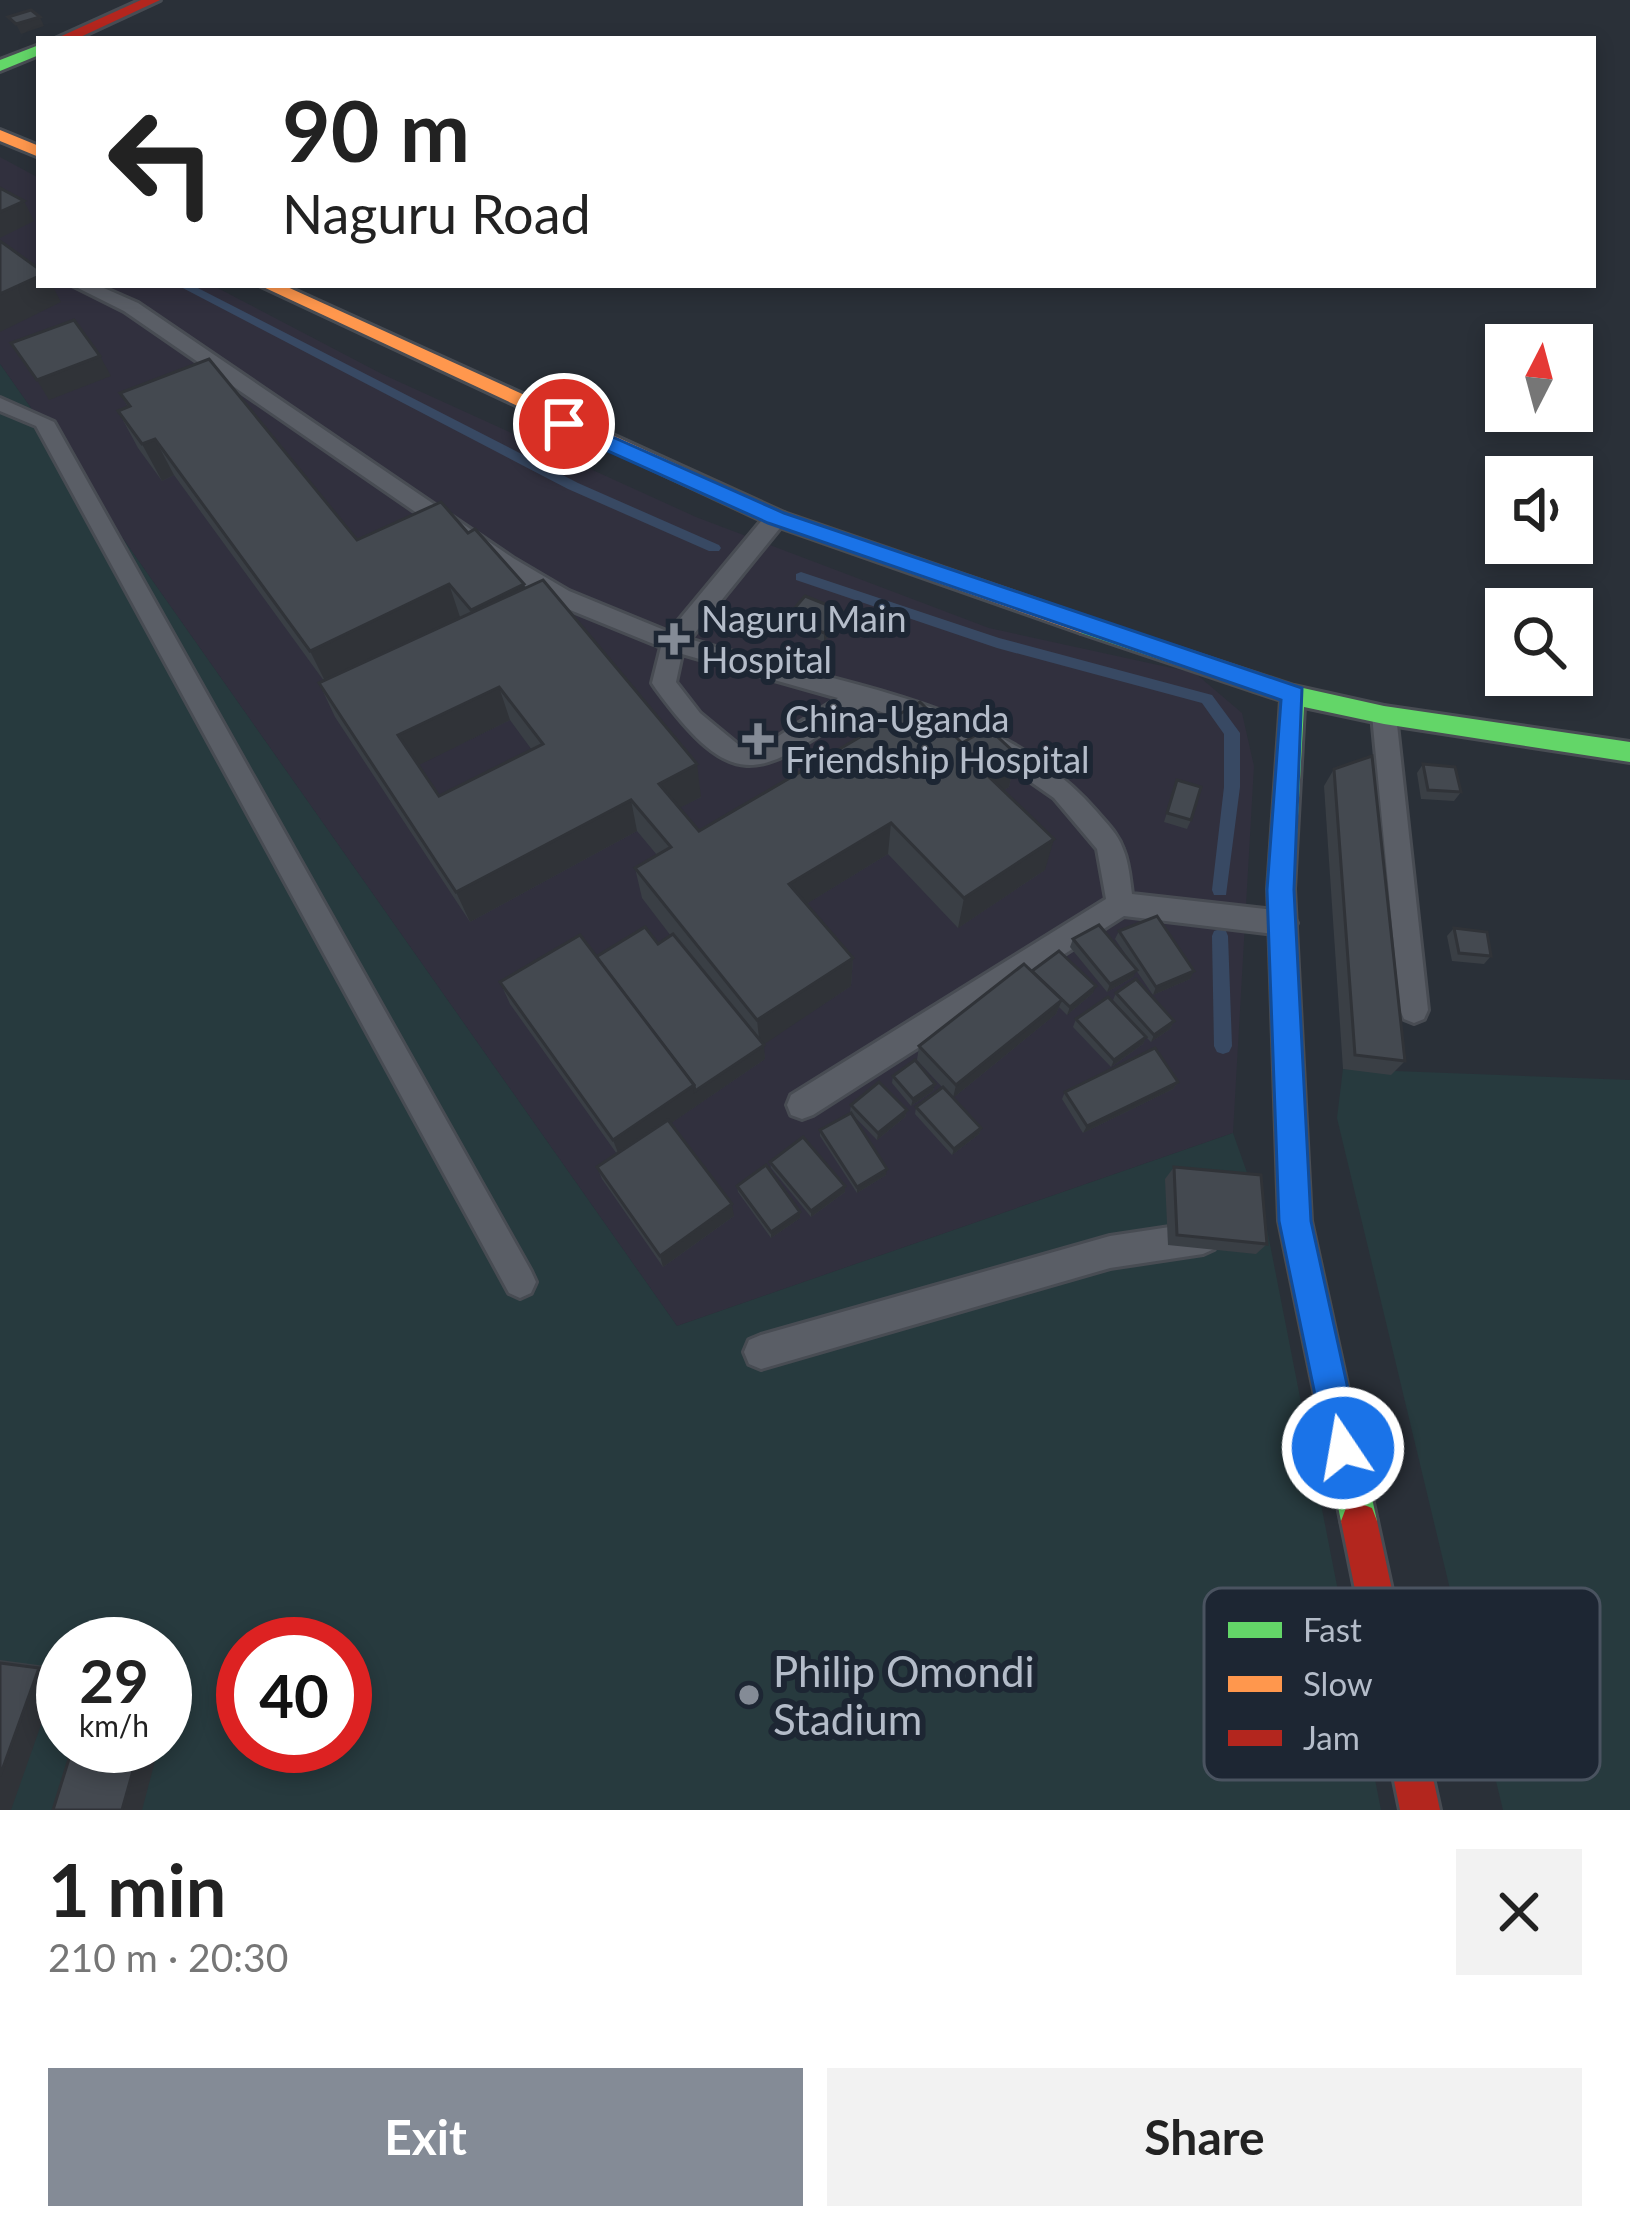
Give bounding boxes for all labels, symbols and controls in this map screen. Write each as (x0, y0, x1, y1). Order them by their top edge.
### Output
text: 90 m (282, 79, 470, 180)
icon: left (84, 84, 240, 240)
text: Naguru Road (282, 181, 591, 246)
north arrow (1485, 324, 1593, 432)
map controls (1485, 324, 1593, 696)
pin (513, 373, 615, 475)
icon: arrive (531, 391, 597, 457)
button: sound (1485, 456, 1593, 564)
button: search (1485, 588, 1593, 696)
place label: Naguru Main Hospital (701, 596, 907, 681)
marker: Naguru Main Hospital (658, 623, 690, 655)
place label: China-Uganda Friendship Hospital (785, 696, 1090, 781)
marker: China-Uganda Friendship Hospital (742, 723, 774, 755)
position arrow (1280, 1385, 1406, 1511)
legend (1204, 1588, 1600, 1780)
text: Fast (1303, 1609, 1362, 1649)
speed limit sign: 40 (216, 1617, 372, 1773)
text: 29 (79, 1644, 149, 1716)
place label: Philip Omondi Stadium (773, 1646, 1035, 1744)
text: Slow (1303, 1663, 1373, 1703)
marker: Philip Omondi Stadium (736, 1682, 762, 1708)
text: km/h (79, 1707, 149, 1743)
text: Jam (1303, 1717, 1360, 1757)
text: 1 min (48, 1846, 226, 1932)
button: close (1456, 1849, 1582, 1975)
text: 210 m · 20:30 (48, 1934, 288, 1980)
button: Exit (48, 2068, 803, 2206)
button: Share (827, 2068, 1582, 2206)

